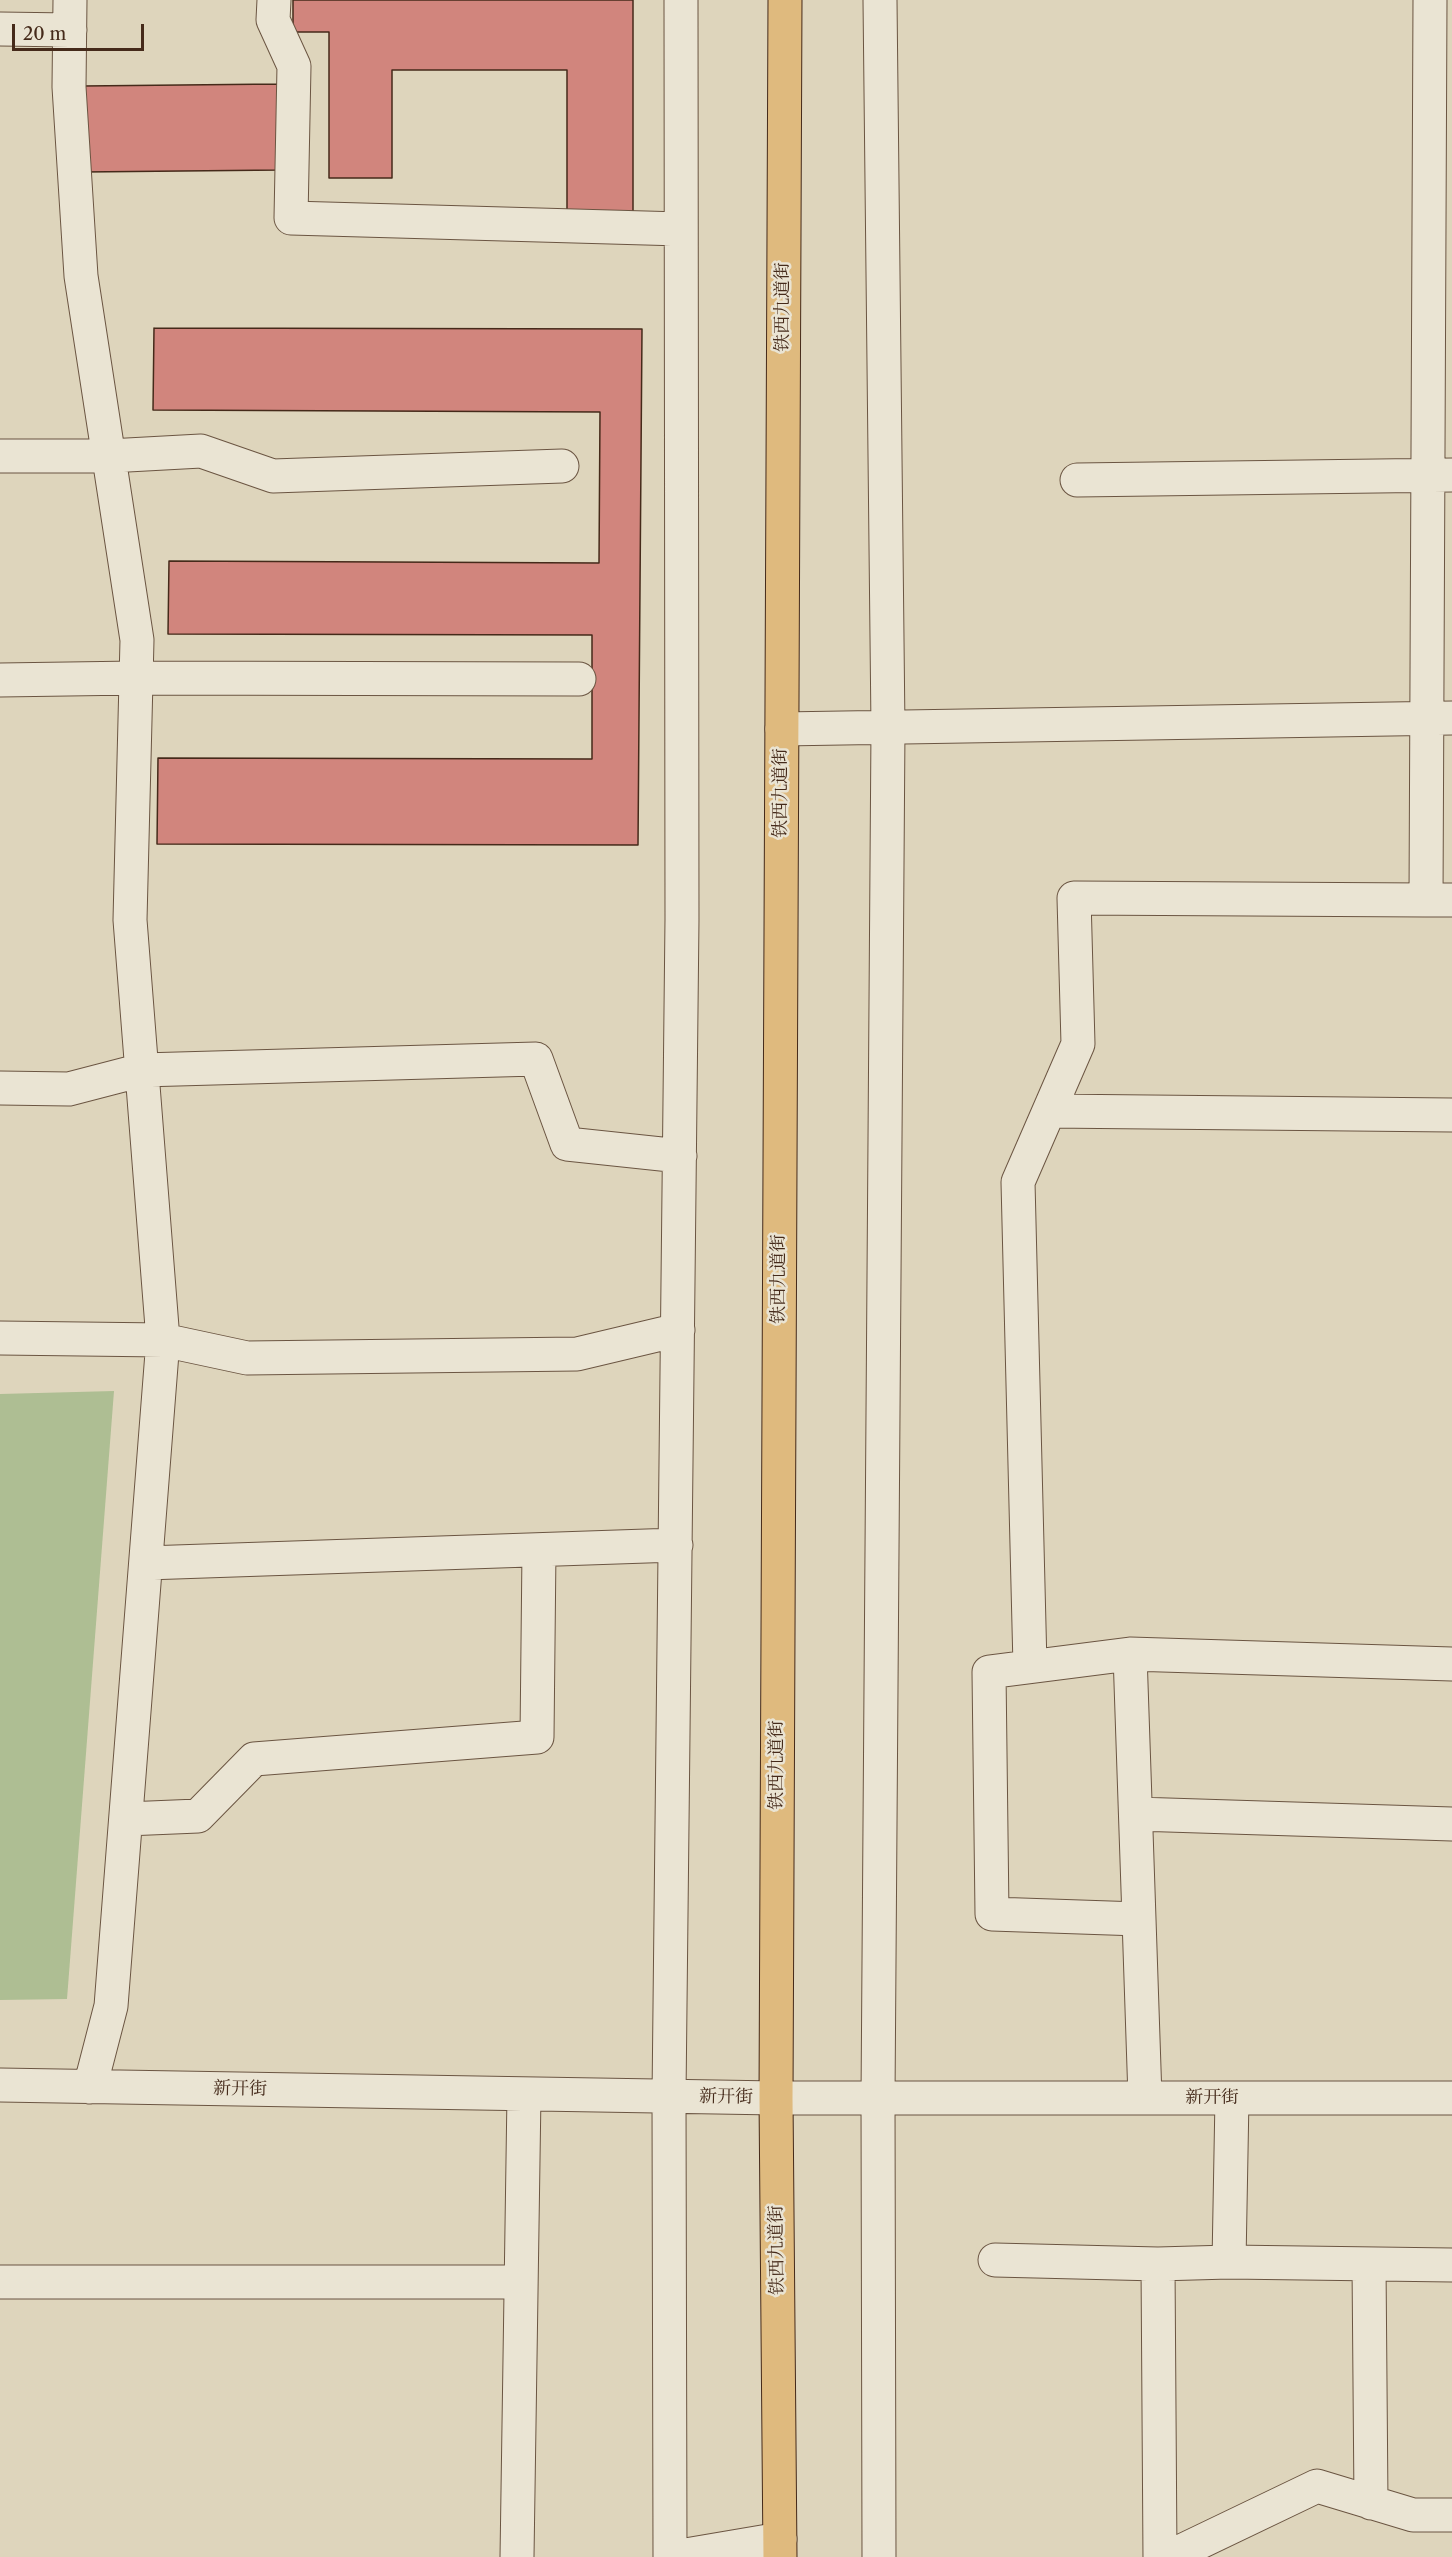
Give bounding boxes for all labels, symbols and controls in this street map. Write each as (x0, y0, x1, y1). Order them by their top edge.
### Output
scale bar (15, 12, 147, 50)
text: 20 m (23, 23, 66, 45)
street label: 铁西九道街 (772, 262, 794, 352)
street label: 铁西九道街 (770, 748, 792, 838)
street label: 铁西九道街 (768, 1234, 790, 1324)
street label: 铁西九道街 (766, 1720, 788, 1810)
street label: 新开街 (213, 2078, 267, 2100)
street label: 新开街 (699, 2086, 753, 2108)
street label: 新开街 (1185, 2087, 1239, 2109)
street label: 铁西九道街 (765, 2205, 789, 2295)

